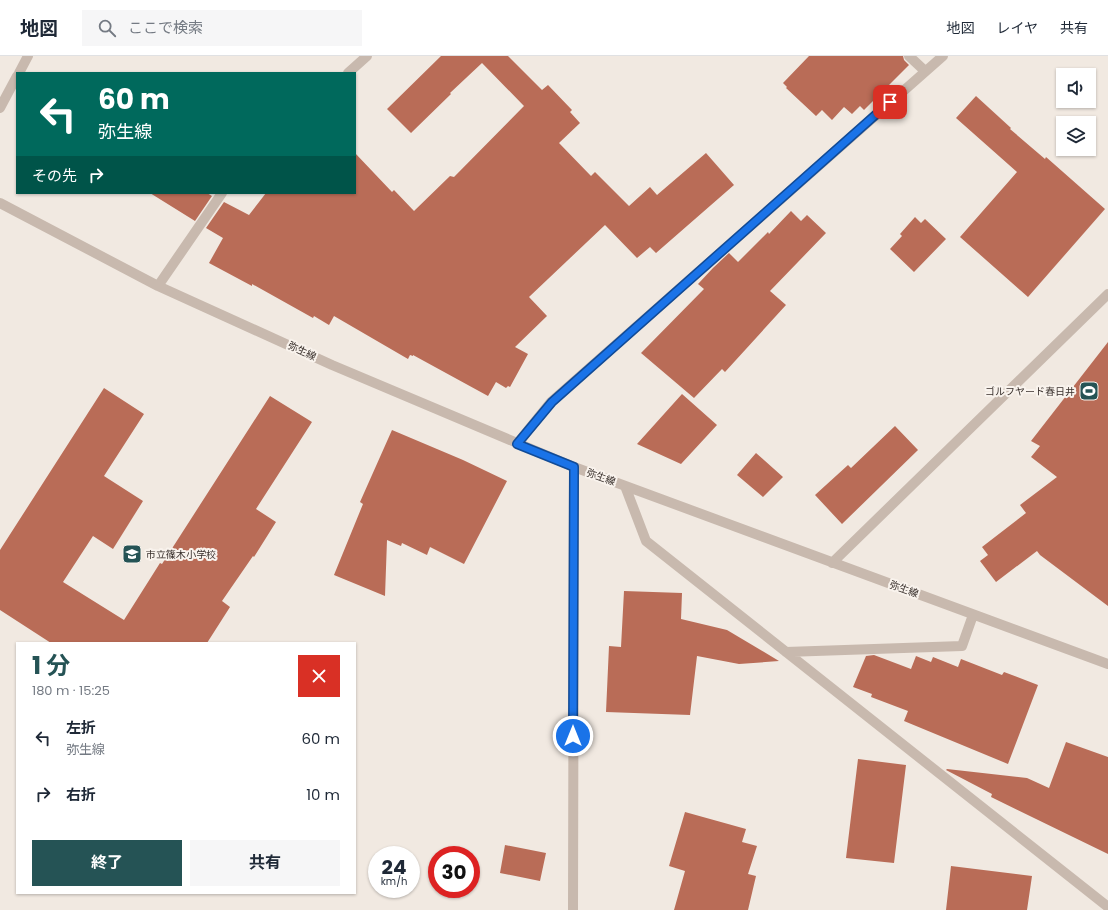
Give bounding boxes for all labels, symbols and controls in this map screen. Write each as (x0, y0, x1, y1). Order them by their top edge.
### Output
search box (82, 10, 362, 46)
text: 地図 (20, 15, 58, 42)
icon: search (96, 17, 118, 39)
text: ここで検索 (128, 17, 203, 38)
text: 地図 (946, 18, 974, 38)
text: レイヤ (996, 18, 1038, 38)
text: 共有 (1060, 18, 1088, 38)
map controls (1056, 68, 1096, 156)
button: sound (1056, 68, 1096, 108)
text: 60 m (98, 80, 170, 119)
pin (873, 85, 907, 119)
icon: left (32, 88, 84, 140)
icon: arrive (879, 91, 901, 113)
button: layers (1056, 116, 1096, 156)
text: 弥生線 (98, 119, 152, 144)
icon: right (85, 164, 107, 186)
text: その先 (32, 165, 77, 186)
street label: 弥生線 (285, 338, 319, 364)
sports icon: ゴルフヤード春日井 (1078, 380, 1100, 402)
place label: ゴルフヤード春日井 (985, 384, 1075, 399)
street label: 弥生線 (584, 465, 618, 489)
school or university icon: 市立篠木小学校 (121, 543, 143, 565)
place label: 市立篠木小学校 (146, 547, 216, 562)
street label: 弥生線 (887, 577, 921, 601)
text: 1 分 (32, 649, 70, 682)
button: close (298, 655, 340, 697)
text: 180 m · 15:25 (32, 681, 110, 700)
position arrow (552, 715, 594, 757)
text: 左折 (66, 717, 96, 738)
icon: left (32, 727, 54, 749)
text: 60 m (302, 728, 340, 749)
text: 弥生線 (66, 740, 105, 759)
icon: right (32, 783, 54, 805)
text: 右折 (66, 784, 96, 805)
text: 10 m (306, 784, 340, 805)
button: 終了 (32, 840, 182, 886)
button: 共有 (190, 840, 340, 886)
speed limit sign: 30 (428, 846, 480, 898)
text: 24 (382, 853, 406, 881)
text: km/h (381, 874, 407, 889)

